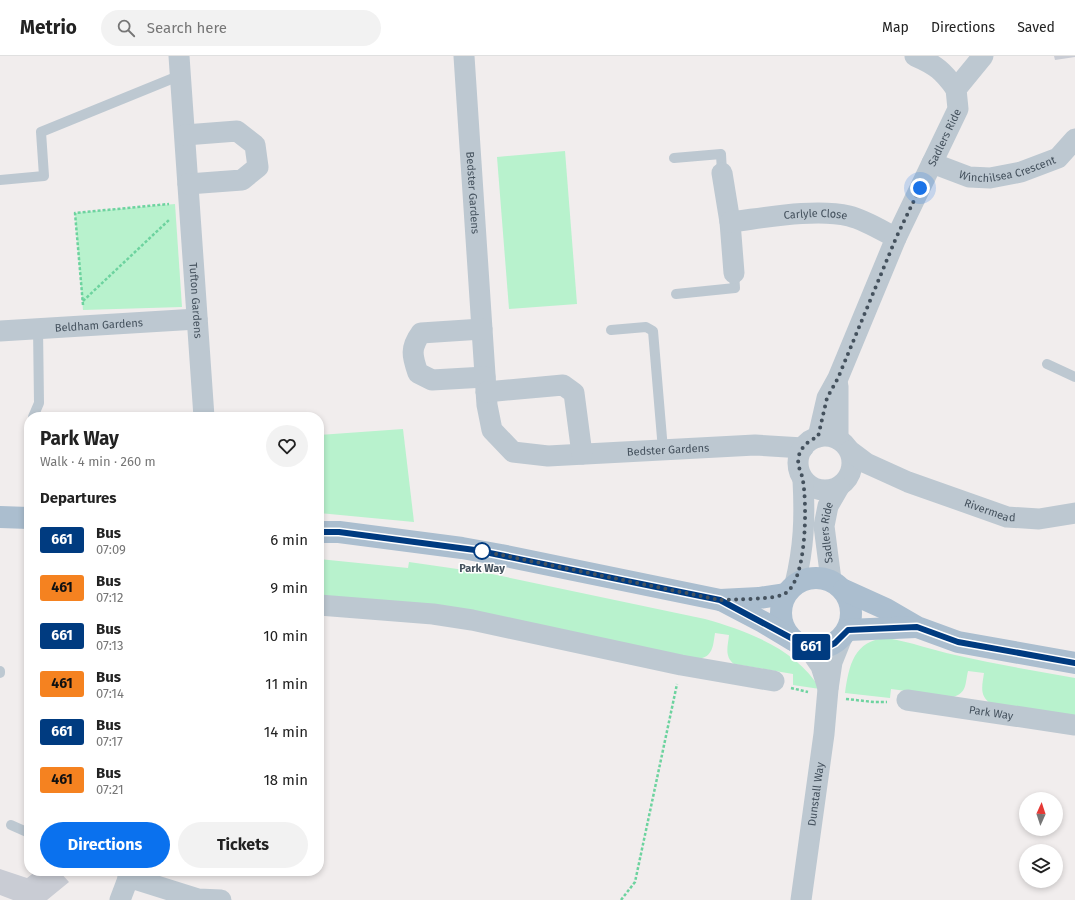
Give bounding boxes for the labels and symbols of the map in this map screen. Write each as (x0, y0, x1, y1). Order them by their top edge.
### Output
street label: Sadlers Ride (925, 107, 964, 168)
street label: Bedster Gardens (463, 151, 482, 234)
street label: Winchilsea Crescent (957, 153, 1058, 185)
your location (910, 178, 930, 198)
street label: Carlyle Close (783, 207, 848, 222)
street label: Tufton Gardens (186, 262, 205, 339)
street label: Beldham Gardens (54, 316, 143, 335)
street label: Bedster Gardens (626, 441, 709, 459)
street label: Rivermead (962, 496, 1016, 525)
street label: Sadlers Ride (818, 499, 836, 564)
marker: Park Way (473, 542, 491, 560)
place label: Park Way (459, 562, 505, 575)
line badge: 661 (788, 634, 834, 660)
street label: Park Way (968, 703, 1015, 723)
street label: Dunstall Way (805, 761, 827, 827)
north arrow (1019, 792, 1063, 836)

